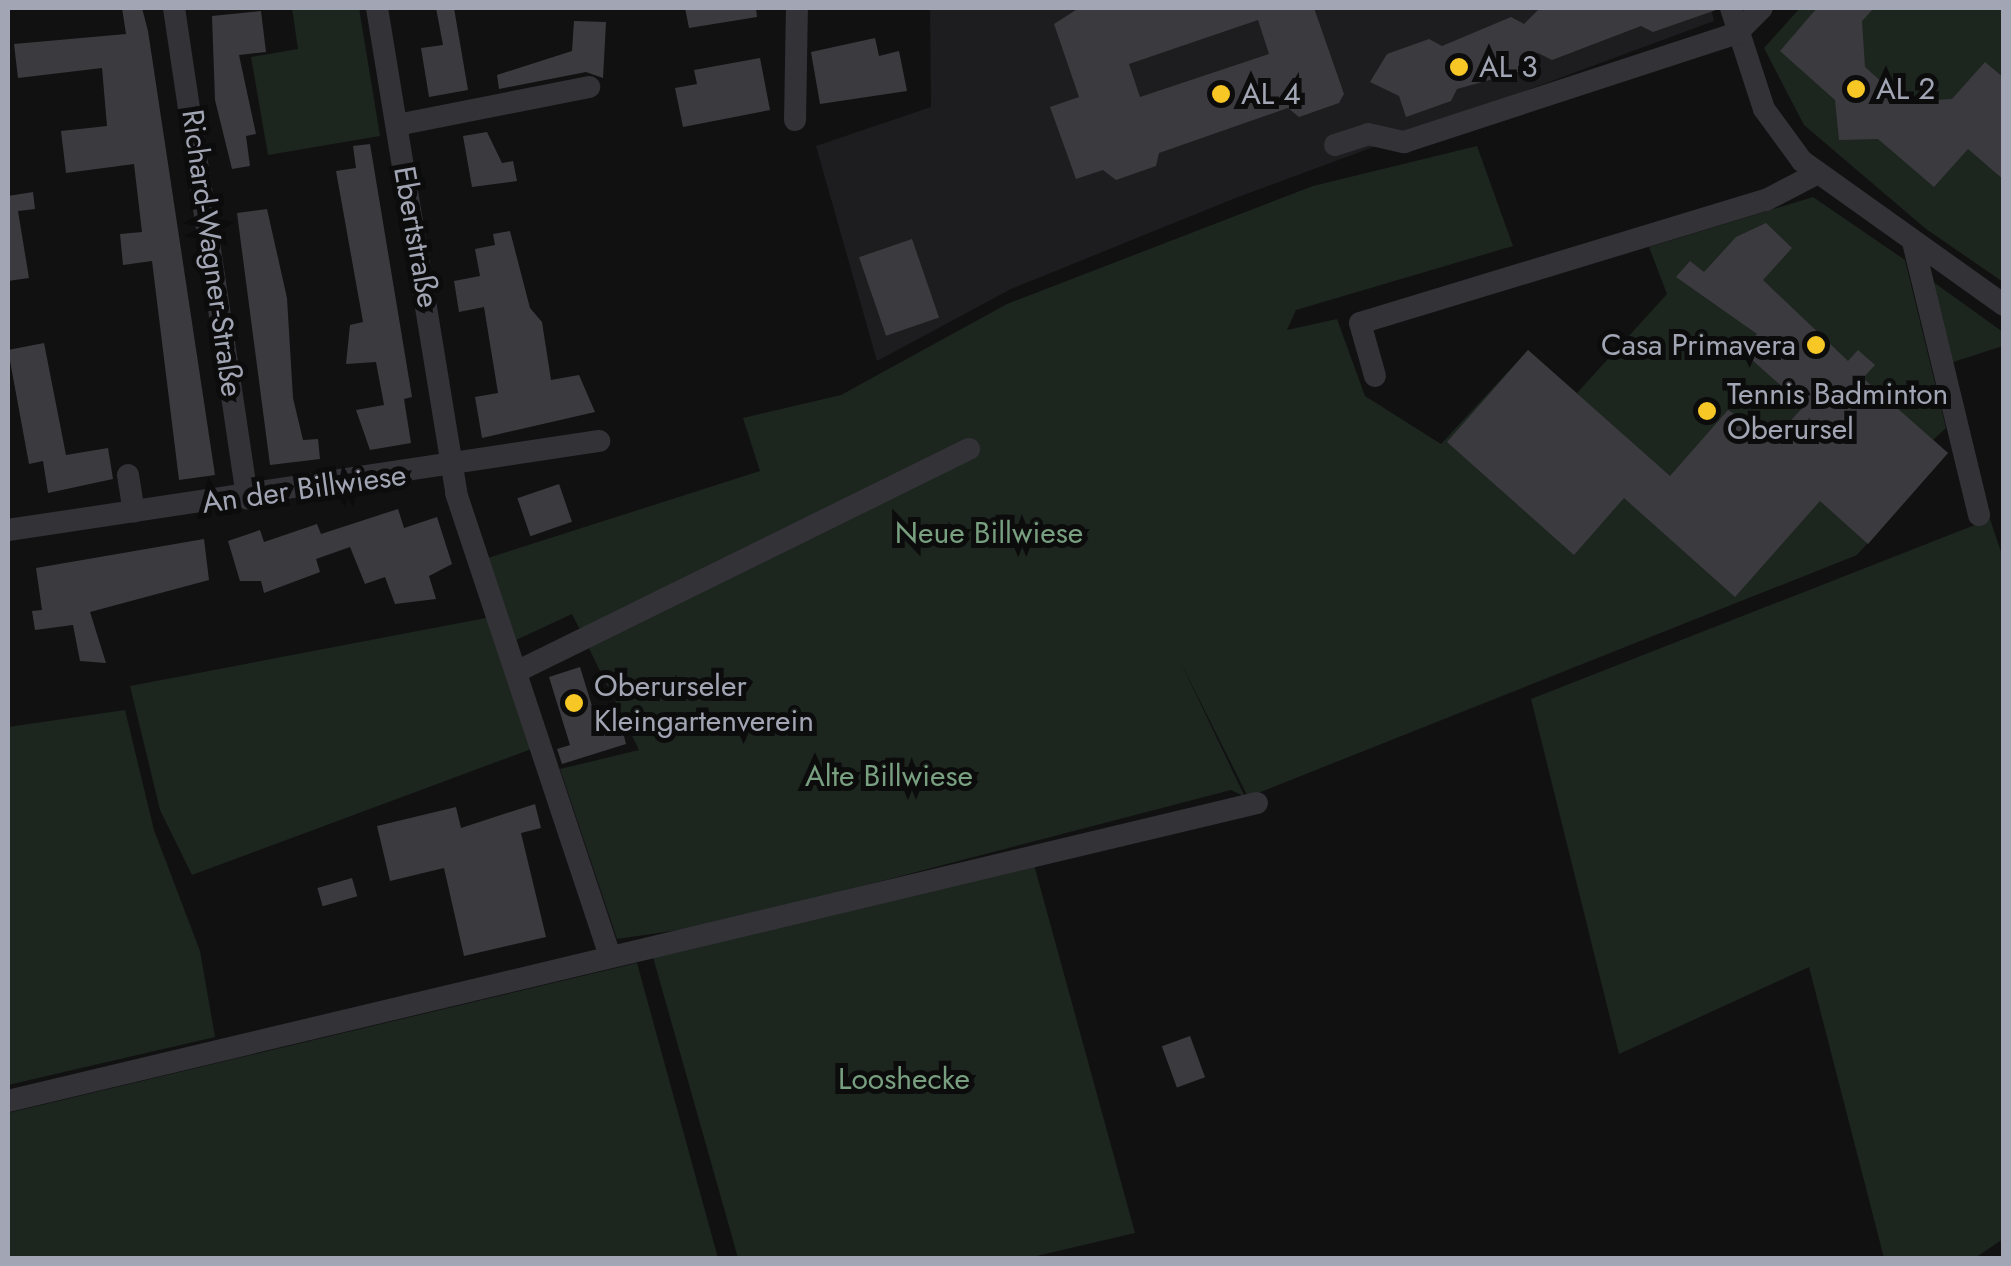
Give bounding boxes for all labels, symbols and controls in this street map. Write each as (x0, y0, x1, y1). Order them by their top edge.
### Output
place label: AL 3 (1479, 49, 1538, 85)
marker: AL 3 (1448, 56, 1470, 78)
place label: AL 2 (1876, 71, 1935, 107)
place label: AL 4 (1241, 76, 1301, 112)
marker: AL 2 (1845, 78, 1867, 100)
marker: AL 4 (1210, 83, 1232, 105)
street label: Richard-Wagner-Straße (174, 107, 250, 399)
street label: Ebertstraße (386, 163, 446, 311)
place label: Casa Primavera (1601, 327, 1796, 363)
marker: Casa Primavera (1805, 334, 1827, 356)
place label: Tennis Badminton Oberursel (1727, 376, 1948, 446)
marker: Tennis Badminton Oberursel (1696, 400, 1718, 422)
street label: An der Billwiese (200, 457, 408, 521)
park label: Neue Billwiese (895, 515, 1083, 551)
place label: Oberurseler Kleingartenverein (594, 668, 814, 738)
marker: Oberurseler Kleingartenverein (563, 692, 585, 714)
park label: Alte Billwiese (805, 758, 973, 794)
park label: Looshecke (838, 1061, 970, 1097)

